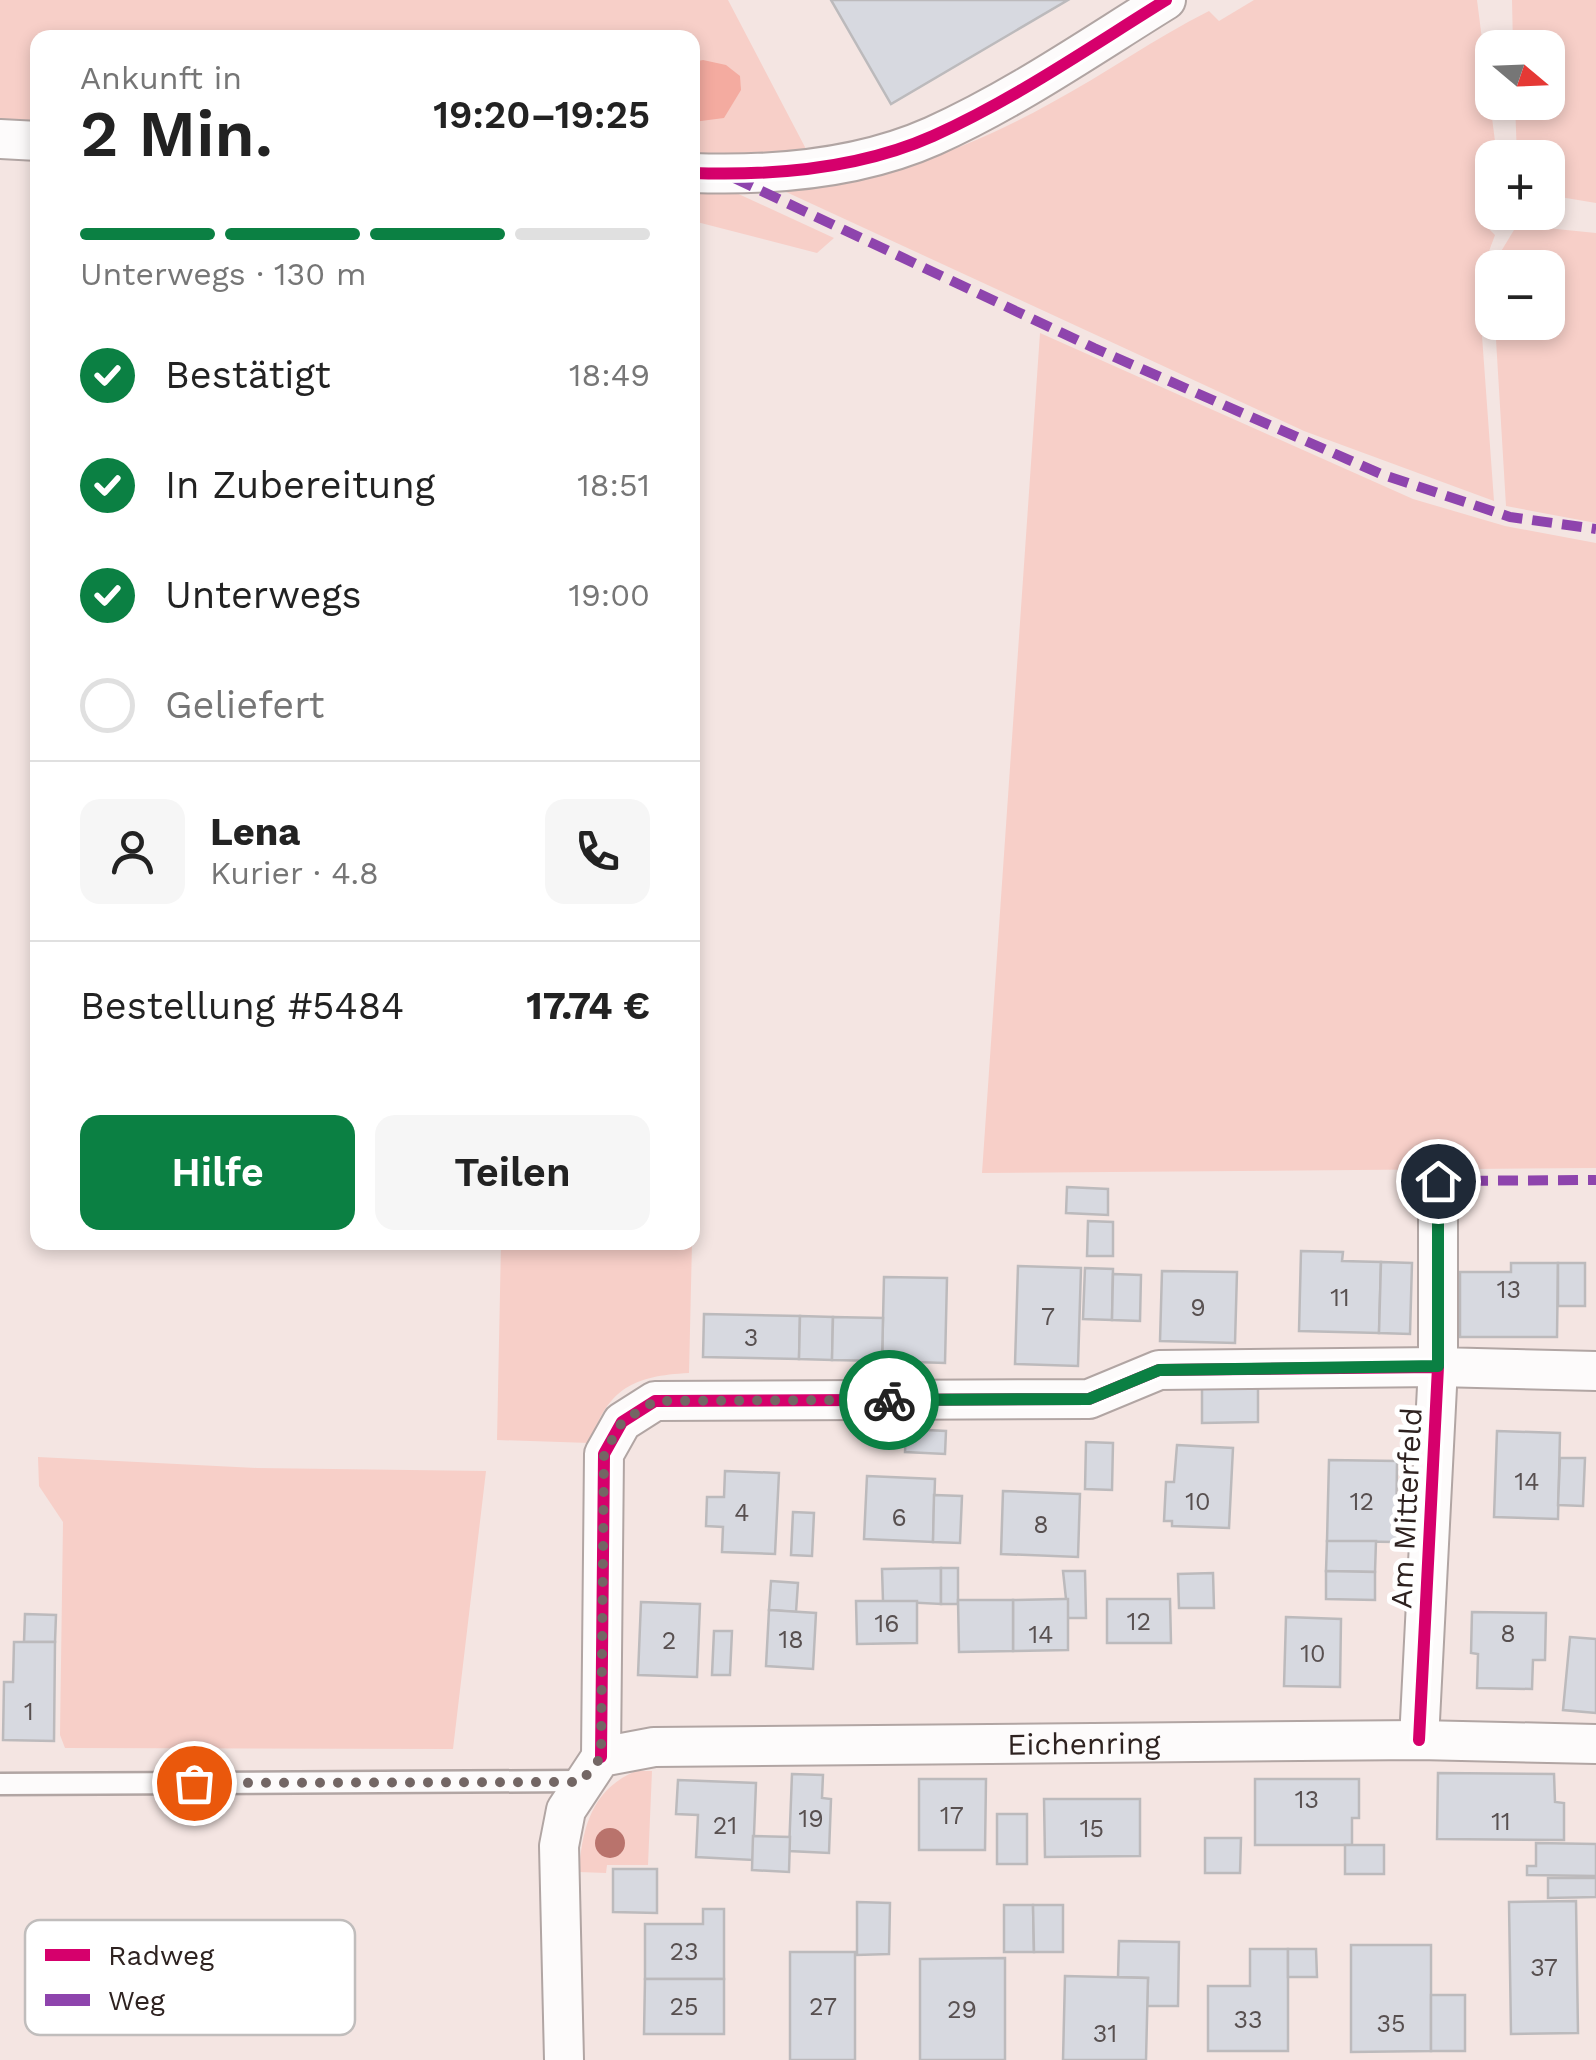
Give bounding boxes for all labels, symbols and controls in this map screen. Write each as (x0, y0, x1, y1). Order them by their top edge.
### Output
north arrow (1475, 30, 1565, 120)
map controls (1475, 30, 1565, 340)
text: Ankunft in (80, 59, 242, 97)
text: 19:20–19:25 (433, 93, 650, 137)
text: 2 Min. (80, 96, 273, 172)
button: + (1475, 140, 1565, 230)
button: − (1475, 250, 1565, 340)
text: Unterwegs · 130 m (80, 255, 366, 293)
icon: check (80, 348, 135, 403)
text: Bestätigt (165, 353, 331, 397)
text: 18:49 (569, 356, 650, 394)
icon: check (80, 458, 135, 513)
text: In Zubereitung (165, 463, 435, 507)
text: 18:51 (577, 466, 650, 504)
icon: check (80, 568, 135, 623)
text: Unterwegs (165, 573, 362, 617)
text: 19:00 (568, 576, 650, 614)
text: Geliefert (165, 683, 325, 727)
button: person (80, 799, 185, 904)
button: phone (545, 799, 650, 904)
text: Lena (210, 810, 300, 854)
text: Kurier · 4.8 (210, 854, 379, 892)
text: Bestellung #5484 (80, 984, 404, 1028)
text: 17.74 € (526, 984, 650, 1028)
button: Hilfe (80, 1115, 355, 1230)
button: Teilen (375, 1115, 650, 1230)
pin (1396, 1139, 1481, 1224)
icon: home (1411, 1154, 1466, 1209)
house number: 13 (1497, 1275, 1521, 1304)
house number: 11 (1330, 1283, 1350, 1312)
house number: 9 (1190, 1293, 1206, 1322)
house number: 7 (1041, 1302, 1055, 1331)
house number: 3 (744, 1323, 758, 1352)
courier (839, 1350, 939, 1450)
icon: bike (862, 1373, 917, 1428)
street label: Am Mitterfeld (1383, 1406, 1429, 1610)
house number: 14 (1514, 1467, 1540, 1496)
house number: 10 (1185, 1487, 1211, 1516)
house number: 12 (1350, 1487, 1374, 1516)
house number: 4 (734, 1498, 750, 1527)
house number: 6 (891, 1503, 907, 1532)
house number: 8 (1033, 1510, 1049, 1539)
house number: 12 (1127, 1607, 1151, 1636)
house number: 16 (875, 1609, 899, 1638)
house number: 8 (1500, 1619, 1516, 1648)
house number: 14 (1028, 1620, 1054, 1649)
house number: 18 (778, 1625, 804, 1654)
house number: 2 (662, 1626, 676, 1655)
house number: 10 (1300, 1639, 1326, 1668)
house number: 1 (24, 1697, 34, 1726)
street label: Eichenring (1007, 1725, 1161, 1761)
pin (152, 1741, 237, 1826)
icon: bag (167, 1756, 222, 1811)
house number: 13 (1295, 1785, 1319, 1814)
house number: 17 (940, 1801, 964, 1830)
house number: 19 (798, 1804, 824, 1833)
house number: 11 (1491, 1807, 1511, 1836)
house number: 21 (713, 1811, 737, 1840)
house number: 15 (1080, 1814, 1104, 1843)
legend (25, 1920, 355, 2035)
house number: 23 (669, 1937, 699, 1966)
text: Radweg (108, 1939, 214, 1972)
house number: 37 (1530, 1953, 1558, 1982)
text: Weg (108, 1984, 165, 2017)
house number: 25 (669, 1992, 699, 2021)
house number: 27 (809, 1992, 837, 2021)
house number: 29 (947, 1995, 977, 2024)
house number: 33 (1233, 2005, 1263, 2034)
house number: 35 (1376, 2009, 1406, 2038)
house number: 31 (1093, 2019, 1117, 2048)

